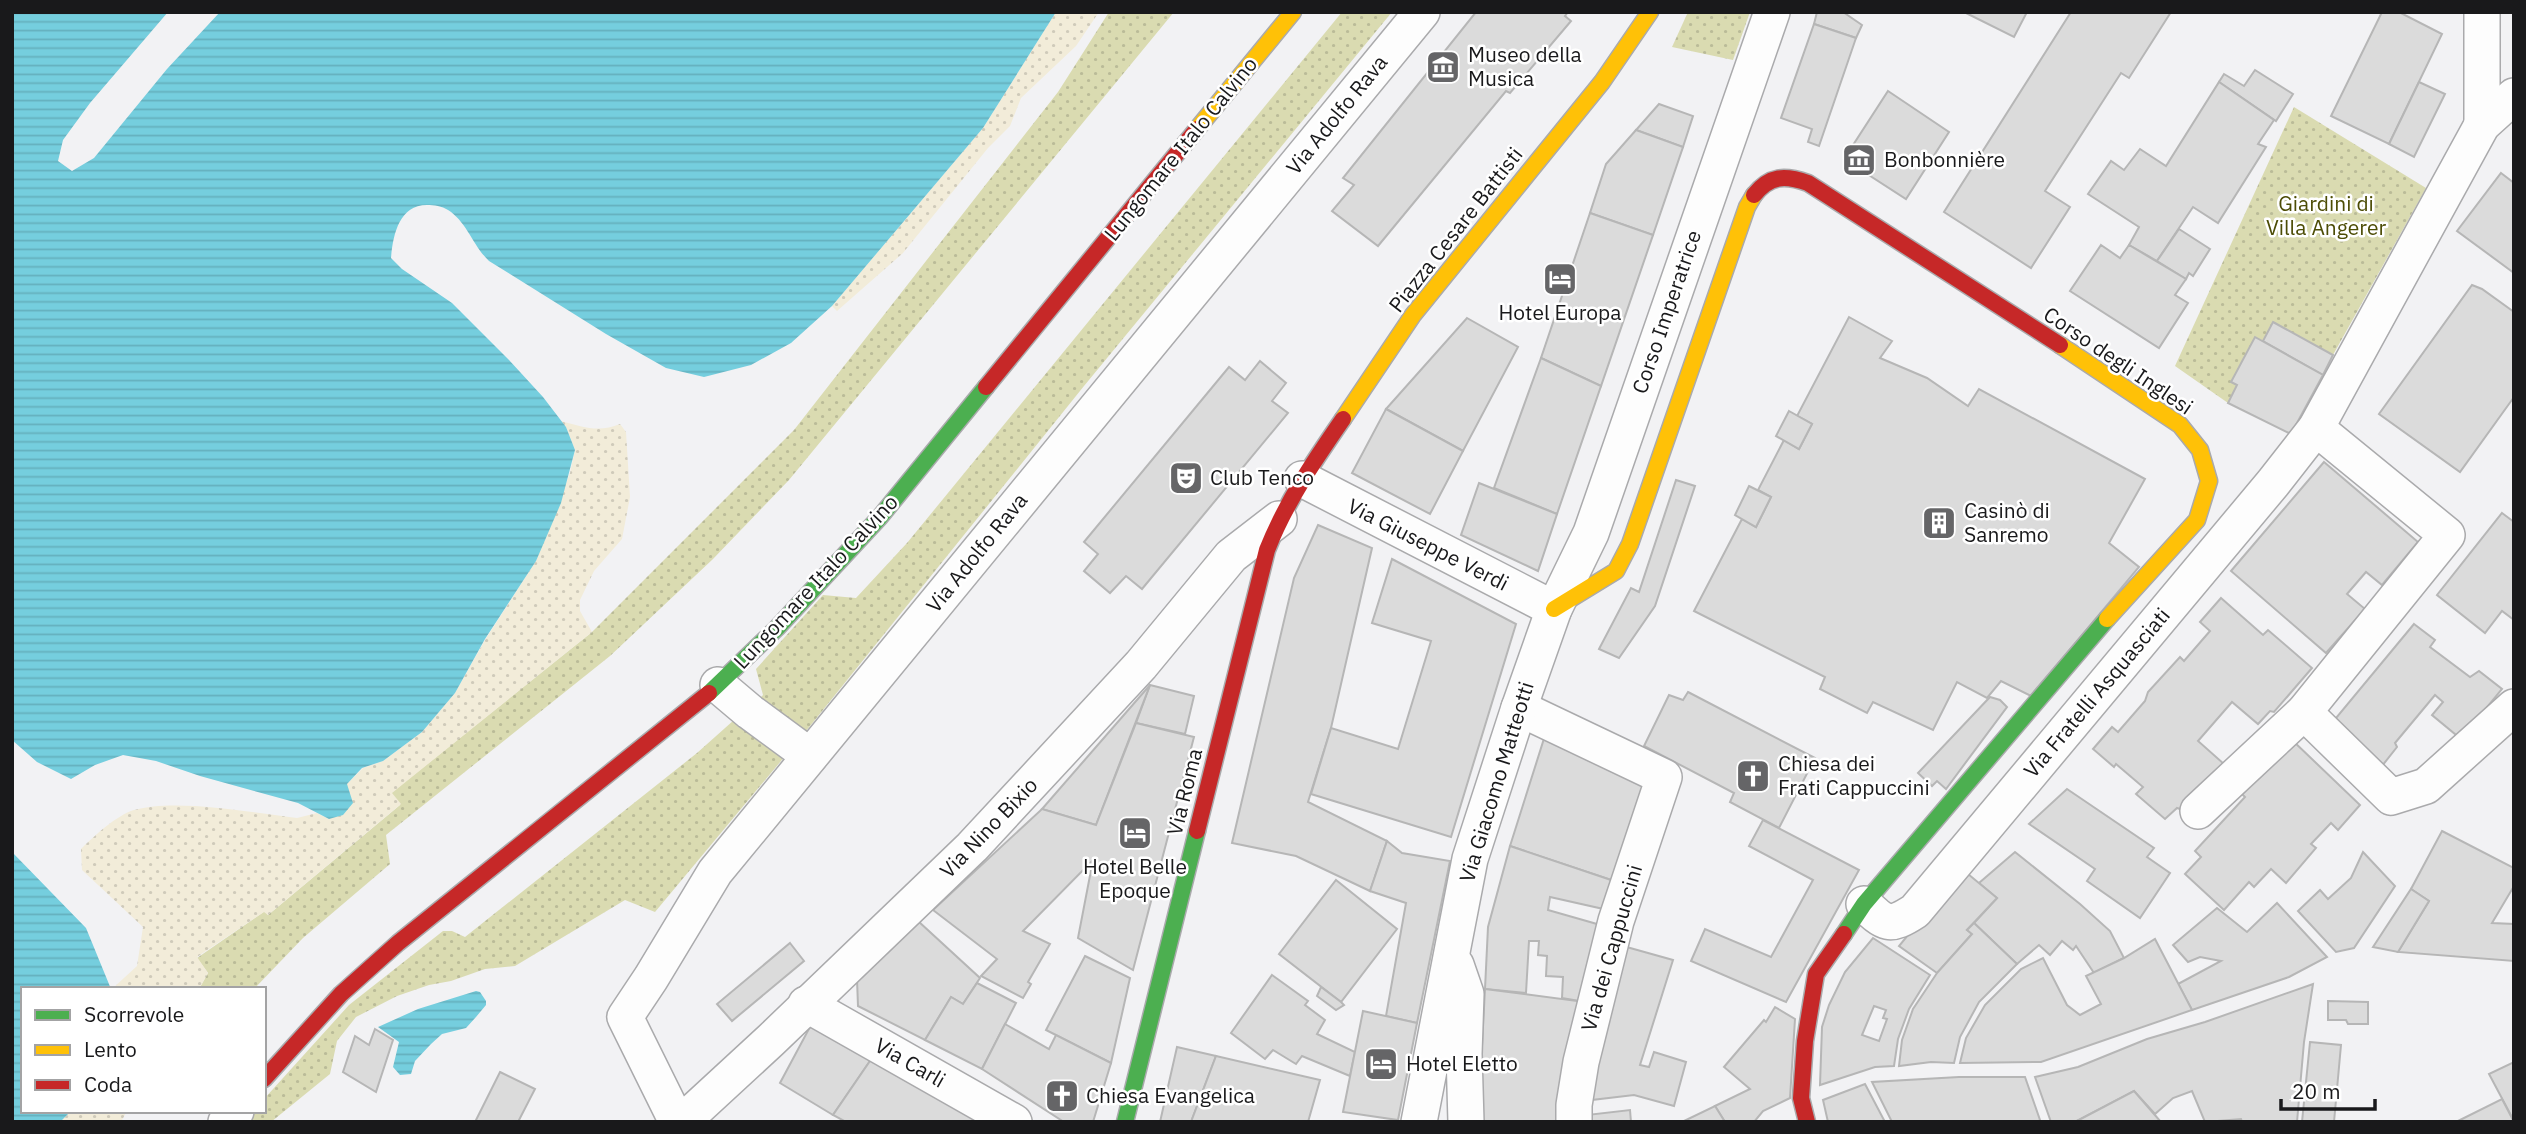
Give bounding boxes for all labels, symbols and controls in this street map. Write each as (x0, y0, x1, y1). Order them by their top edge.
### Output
place label: Museo della Musica (1468, 40, 1582, 92)
museum icon: Museo della Musica (1424, 48, 1462, 86)
street label: Via Adolfo Rava (1279, 49, 1393, 180)
street label: Lungomare Italo Calvino (1097, 51, 1263, 246)
street label: Piazza Cesare Battisti (1382, 141, 1529, 318)
museum icon: Bonbonnière (1840, 141, 1878, 179)
place label: Bonbonnière (1884, 145, 2005, 173)
park label: Giardini di Villa Angerer (2266, 189, 2386, 241)
street label: Corso Imperatrice (1625, 226, 1707, 397)
hotel icon: Hotel Europa (1541, 260, 1579, 298)
place label: Hotel Europa (1498, 298, 1622, 326)
street label: Corso degli Inglesi (2038, 300, 2199, 421)
theatre icon: Club Tenco (1167, 459, 1205, 497)
place label: Club Tenco (1210, 463, 1314, 491)
street label: Via Adolfo Rava (919, 487, 1033, 618)
street label: Lungomare Italo Calvino (727, 488, 904, 675)
street label: Via Giuseppe Verdi (1343, 491, 1514, 597)
place label: Casinò di Sanremo (1964, 496, 2050, 548)
building icon: Casinò di Sanremo (1920, 504, 1958, 542)
street label: Via Fratelli Asquasciati (2017, 602, 2176, 783)
street label: Via Giacomo Matteotti (1452, 678, 1540, 885)
street label: Via Roma (1160, 745, 1208, 838)
place label: Chiesa dei Frati Cappuccini (1778, 749, 1930, 801)
church icon: Chiesa dei Frati Cappuccini (1734, 757, 1772, 795)
street label: Via Nino Bixio (933, 771, 1043, 884)
hotel icon: Hotel Belle Epoque (1116, 814, 1154, 852)
place label: Hotel Belle Epoque (1083, 852, 1187, 904)
street label: Via dei Cappuccini (1574, 861, 1648, 1034)
legend (21, 987, 266, 1113)
text: Scorrevole (84, 1000, 184, 1028)
street label: Via Carli (870, 1031, 951, 1094)
text: Lento (84, 1035, 137, 1063)
hotel icon: Hotel Eletto (1362, 1045, 1400, 1083)
place label: Hotel Eletto (1406, 1049, 1518, 1077)
scale bar (2281, 1068, 2376, 1112)
text: Coda (84, 1070, 132, 1098)
church icon: Chiesa Evangelica (1043, 1077, 1081, 1115)
text: 20 m (2292, 1077, 2341, 1105)
place label: Chiesa Evangelica (1086, 1081, 1255, 1109)

